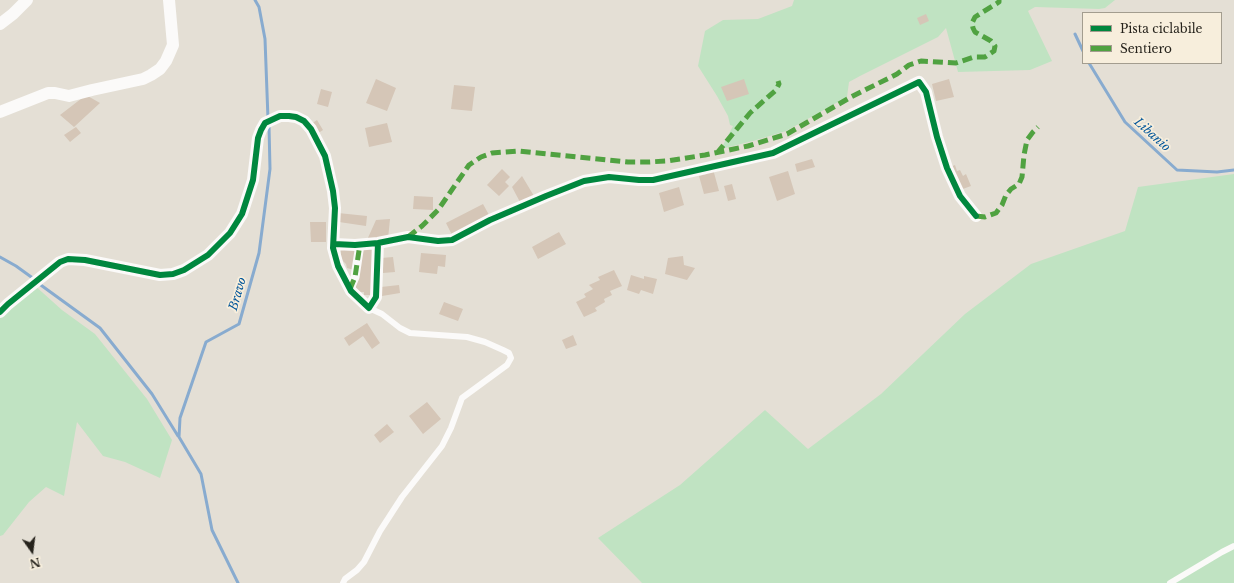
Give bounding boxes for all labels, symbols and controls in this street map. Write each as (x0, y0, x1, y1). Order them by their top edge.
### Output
legend (1082, 12, 1222, 64)
text: Pista ciclabile (1120, 21, 1203, 36)
text: Sentiero (1120, 41, 1172, 56)
water label: Libanio (1131, 115, 1173, 155)
water label: Bravo (226, 276, 250, 312)
north arrow (12, 531, 52, 571)
text: N (28, 555, 42, 571)

